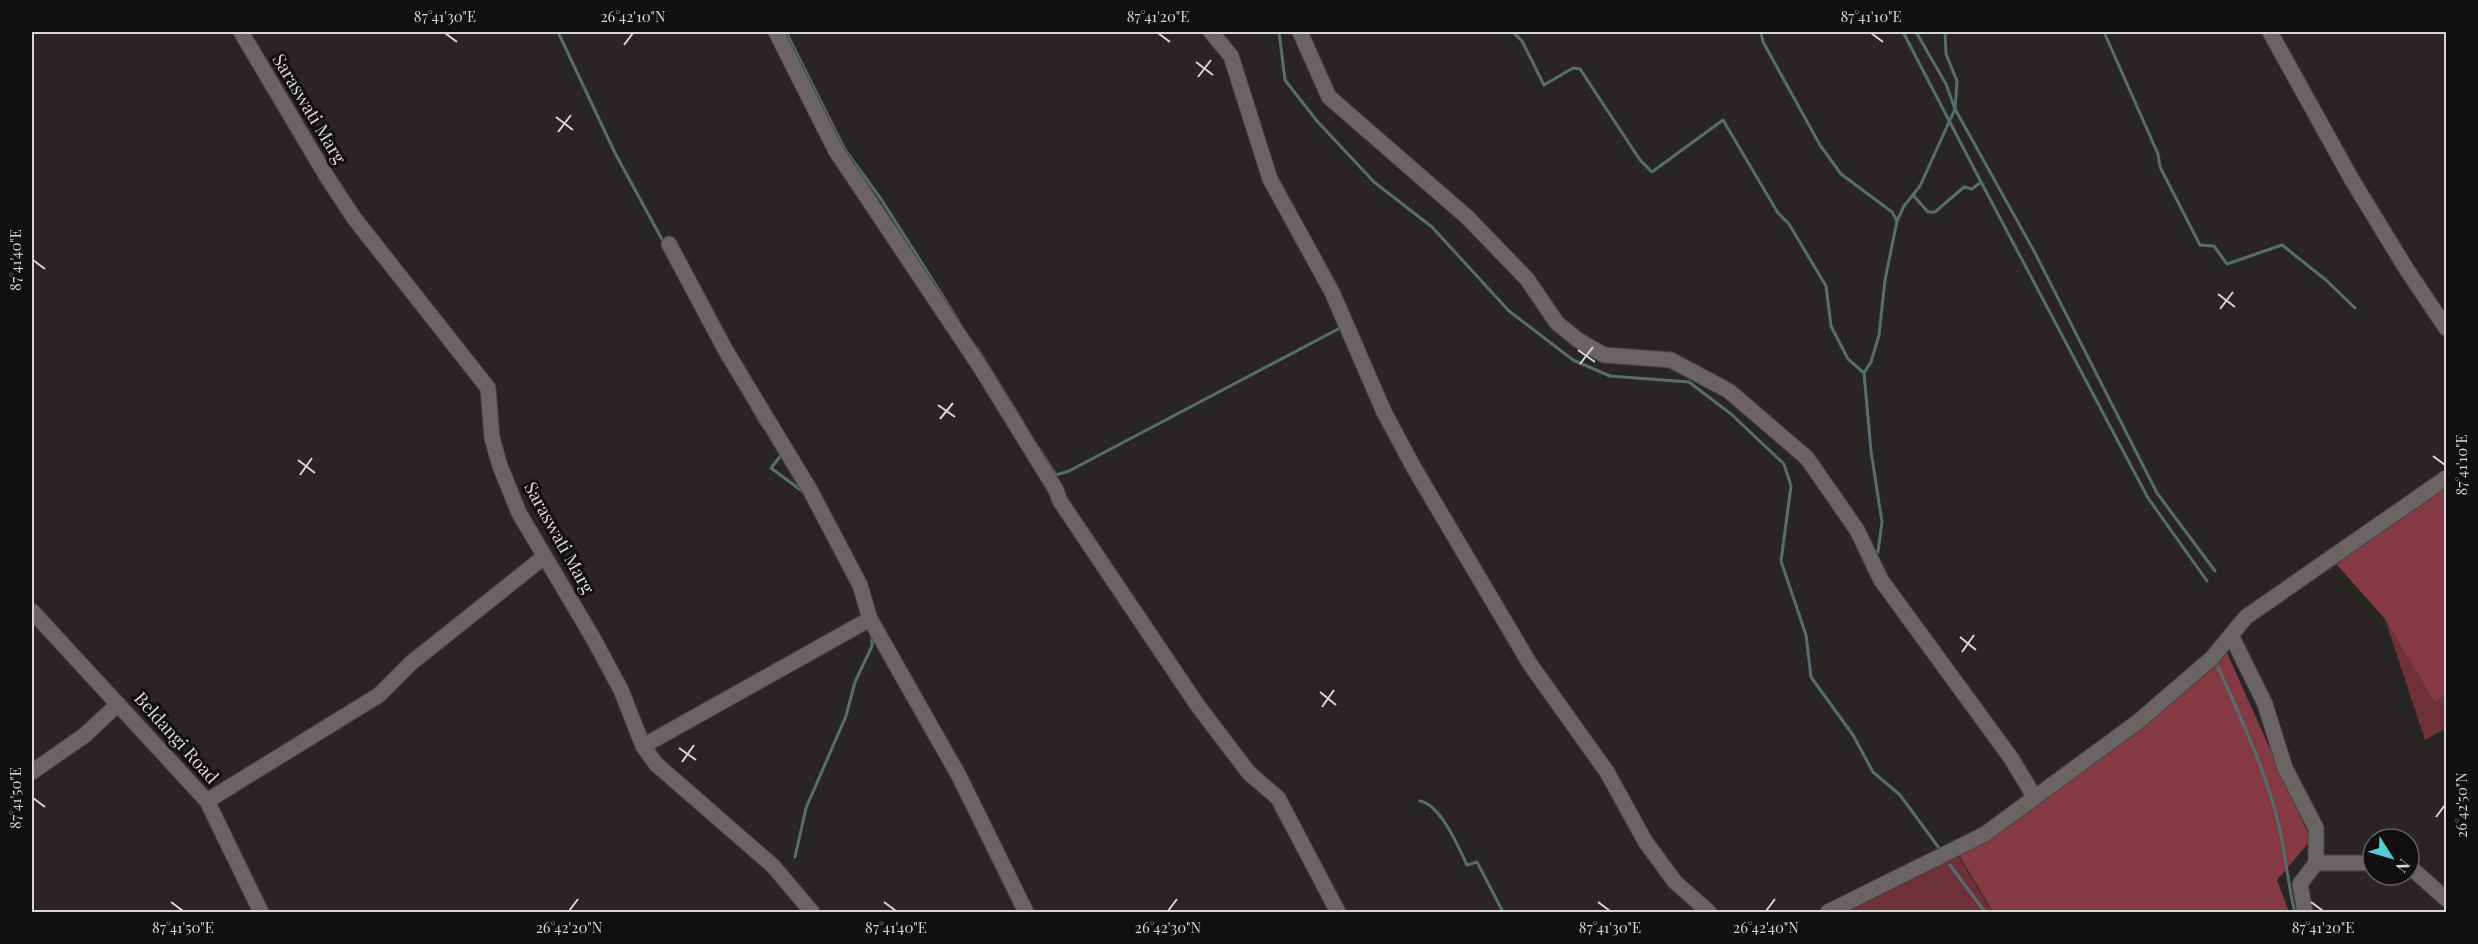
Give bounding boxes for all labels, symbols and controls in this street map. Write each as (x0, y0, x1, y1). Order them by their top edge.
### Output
text: 87°41'30"E (414, 6, 476, 26)
text: 26°42'10"N (600, 6, 666, 26)
text: 87°41'20"E (1127, 6, 1189, 26)
text: 87°41'10"E (1840, 6, 1902, 26)
street label: Saraswati Marg (267, 49, 352, 168)
text: 87°41'40"E (5, 229, 25, 291)
text: 87°41'10"E (2451, 434, 2471, 496)
street label: Saraswati Marg (519, 477, 601, 598)
street label: Beldangi Road (129, 686, 225, 789)
text: 87°41'50"E (5, 767, 25, 829)
text: 26°42'50"N (2451, 772, 2471, 838)
north arrow (2361, 827, 2421, 887)
text: N (2391, 855, 2415, 878)
text: 87°41'50"E (152, 917, 214, 937)
text: 26°42'20"N (536, 917, 603, 937)
text: 87°41'40"E (865, 917, 927, 937)
text: 26°42'30"N (1135, 917, 1202, 937)
text: 87°41'30"E (1579, 917, 1641, 937)
text: 26°42'40"N (1733, 917, 1799, 937)
text: 87°41'20"E (2292, 917, 2354, 937)

